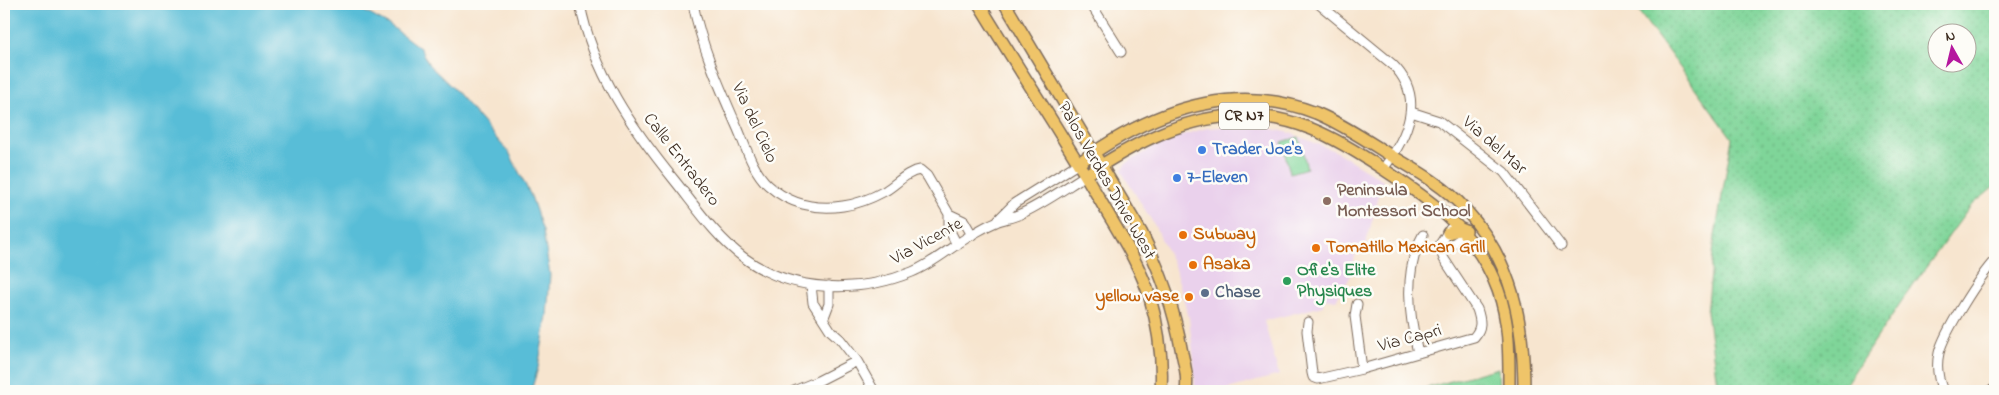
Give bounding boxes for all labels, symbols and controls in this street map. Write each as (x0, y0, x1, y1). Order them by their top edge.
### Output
north arrow (1926, 22, 1976, 72)
text: N (1944, 26, 1957, 48)
street label: Via del Cielo (724, 78, 784, 168)
street label: Palos Verdes Drive West (1050, 97, 1162, 265)
road number: CR N7 (1219, 102, 1269, 130)
street label: Calle Entradero (636, 108, 726, 212)
street label: Via del Mar (1455, 110, 1533, 182)
place label: Trader Joe's (1212, 137, 1303, 163)
marker: Trader Joe's (1196, 144, 1208, 156)
place label: 7-Eleven (1187, 165, 1248, 191)
marker: 7-Eleven (1171, 172, 1183, 184)
place label: Peninsula Montessori School (1337, 178, 1471, 225)
marker: Peninsula Montessori School (1321, 195, 1333, 207)
street label: Via Vicente (886, 211, 968, 273)
place label: Subway (1193, 222, 1256, 249)
marker: Subway (1177, 229, 1189, 241)
place label: Tomatillo Mexican Grill (1326, 235, 1485, 261)
marker: Tomatillo Mexican Grill (1310, 242, 1322, 254)
place label: Asaka (1203, 252, 1251, 278)
place label: Ofie's Elite Physiques (1297, 258, 1376, 306)
marker: Asaka (1187, 259, 1199, 271)
marker: Ofie's Elite Physiques (1281, 275, 1293, 287)
place label: Chase (1215, 280, 1261, 306)
place label: yellow vase (1095, 284, 1180, 311)
marker: Chase (1199, 287, 1211, 299)
marker: yellow vase (1183, 291, 1195, 303)
street label: Via Capri (1374, 318, 1445, 360)

